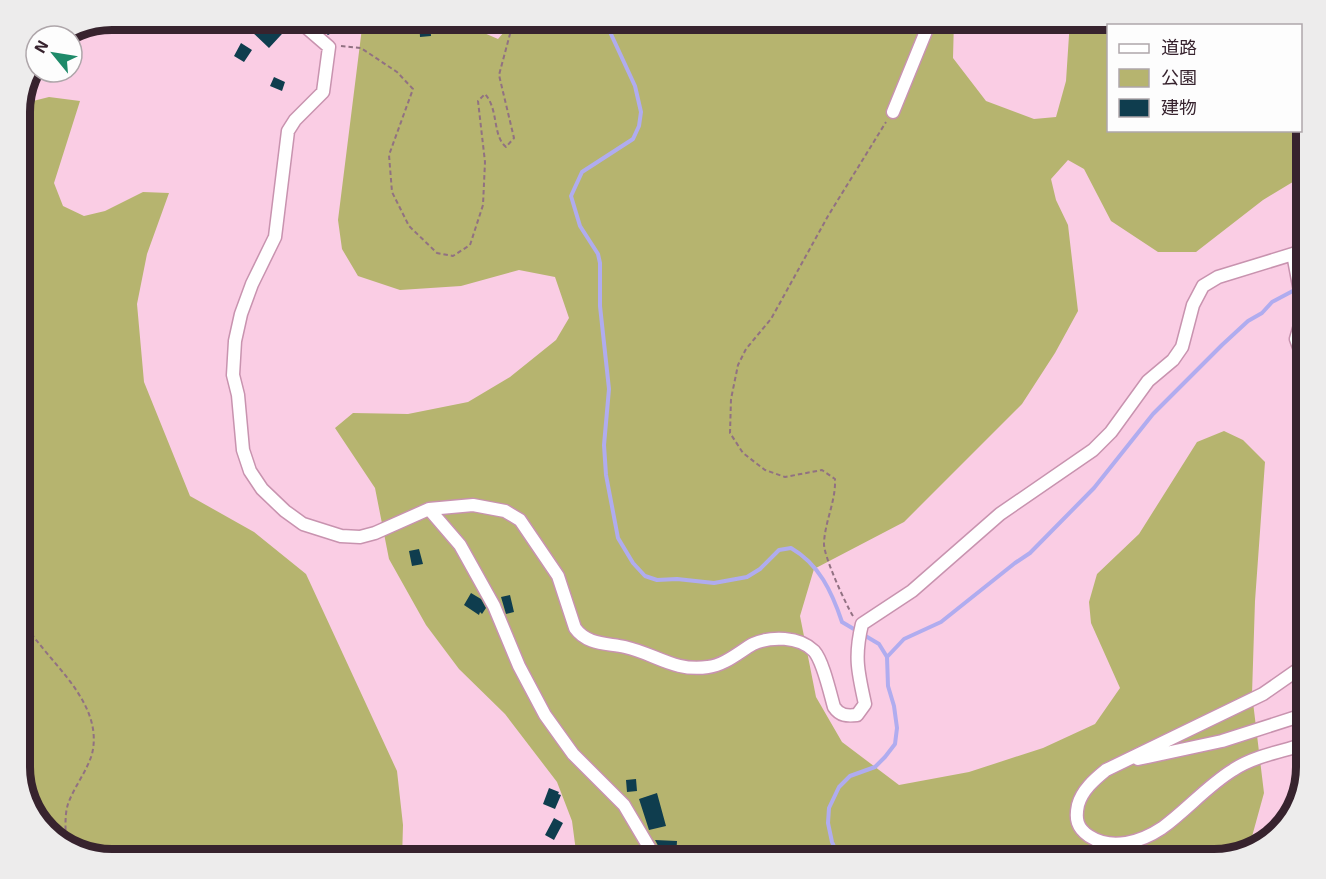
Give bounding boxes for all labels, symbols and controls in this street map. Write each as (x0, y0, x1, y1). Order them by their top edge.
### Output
north arrow (24, 24, 84, 84)
legend (1107, 24, 1302, 132)
text: N (29, 36, 52, 56)
text: 道路 (1161, 36, 1197, 58)
text: 公園 (1161, 66, 1197, 88)
text: 建物 (1161, 96, 1197, 118)

